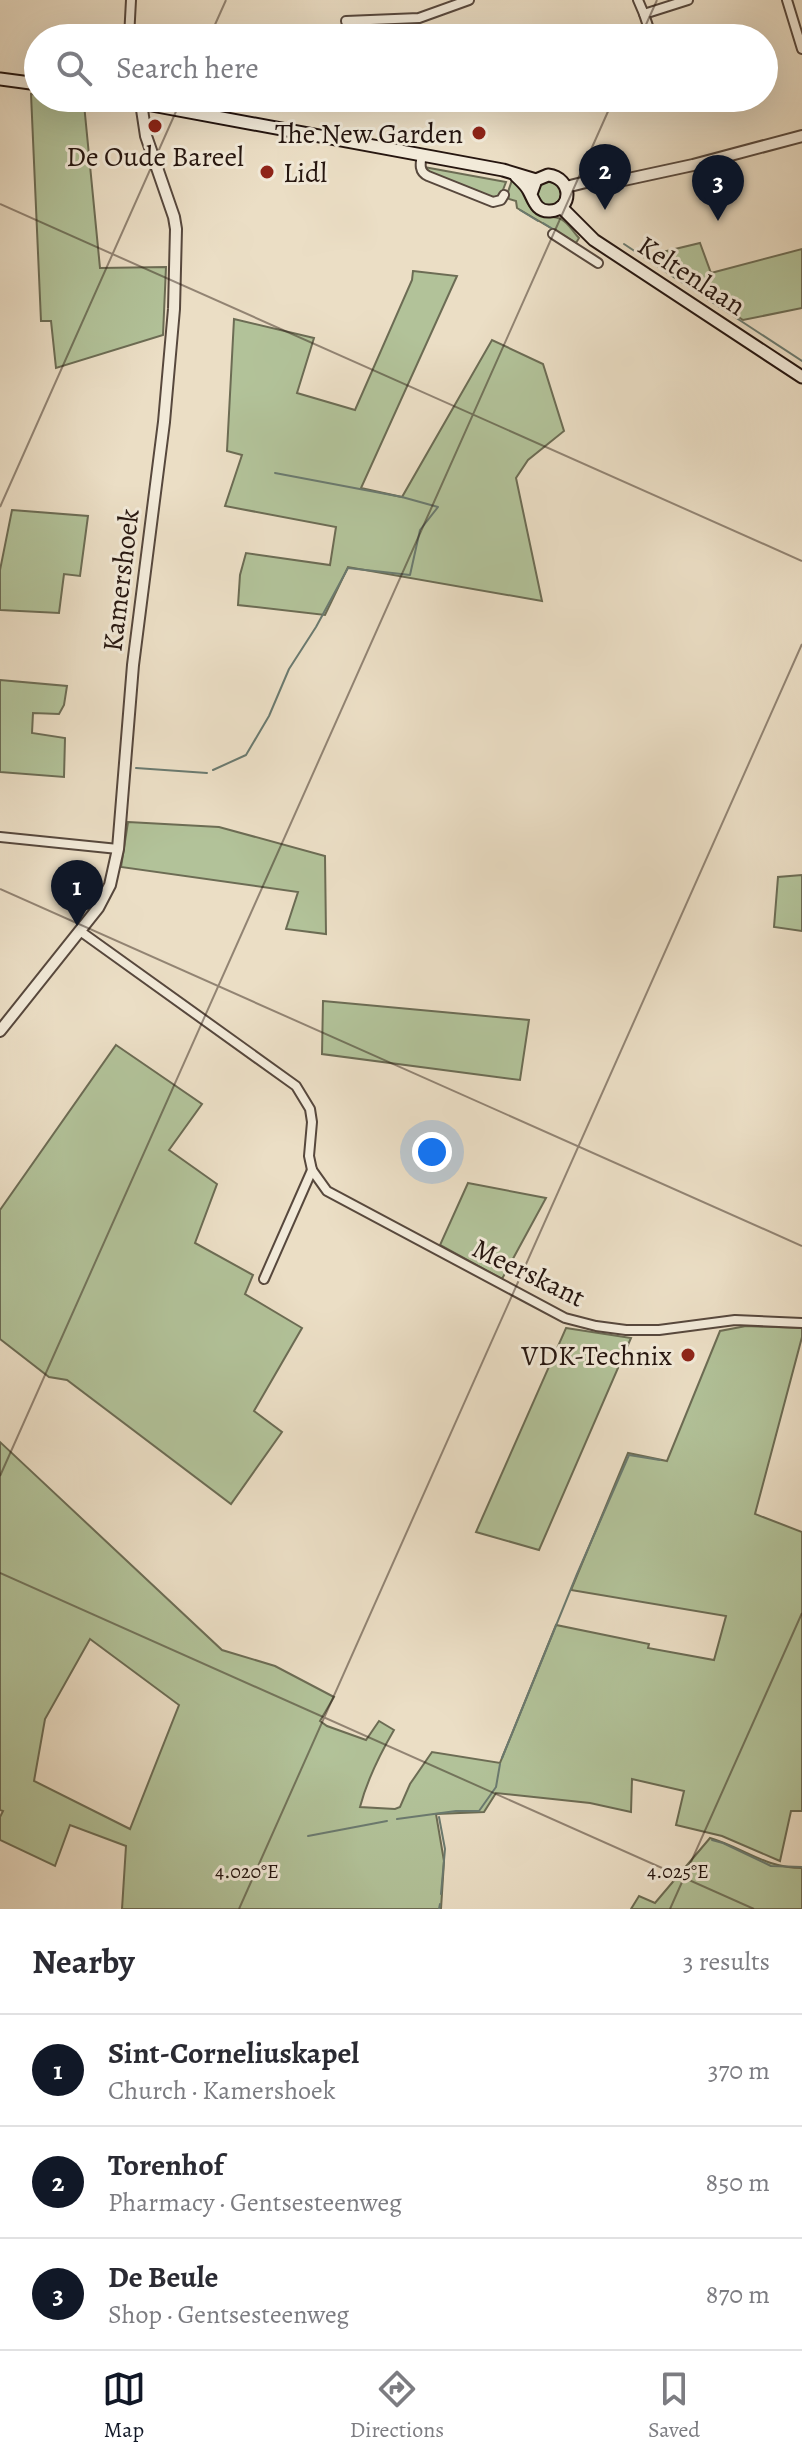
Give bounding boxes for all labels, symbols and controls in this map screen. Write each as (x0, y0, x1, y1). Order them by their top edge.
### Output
search box (24, 24, 778, 112)
icon: search (52, 46, 96, 90)
text: Search here (116, 48, 259, 88)
place label: The New Garden (275, 115, 463, 153)
marker: De Oude Bareel (146, 117, 164, 135)
marker: The New Garden (470, 124, 488, 142)
place label: De Oude Bareel (66, 138, 244, 176)
pin: 2 (579, 144, 631, 210)
place label: Lidl (283, 154, 327, 192)
pin: 3 (692, 155, 744, 221)
marker: Lidl (258, 163, 276, 181)
street label: Keltenlaan (630, 227, 753, 325)
street label: Kamershoek (93, 506, 149, 654)
pin: 1 (51, 860, 103, 926)
your location (412, 1132, 452, 1172)
street label: Meerskant (466, 1229, 591, 1317)
place label: VDK-Technix (520, 1337, 673, 1375)
marker: VDK-Technix (679, 1346, 697, 1364)
text: 4.020°E (215, 1858, 279, 1885)
text: 4.025°E (647, 1858, 709, 1885)
text: Nearby (32, 1938, 135, 1985)
text: 3 results (683, 1944, 770, 1979)
text: Sint-Corneliuskapel (108, 2033, 359, 2073)
text: 1 (53, 2053, 63, 2088)
text: 370 m (708, 2053, 770, 2088)
text: Church · Kamershoek (108, 2073, 336, 2108)
text: Torenhof (108, 2145, 224, 2185)
text: 2 (52, 2165, 64, 2200)
text: 850 m (706, 2165, 770, 2200)
text: Pharmacy · Gentsesteenweg (108, 2185, 402, 2220)
text: De Beule (108, 2257, 218, 2297)
text: 3 (52, 2277, 64, 2312)
text: 870 m (706, 2277, 770, 2312)
text: Shop · Gentsesteenweg (108, 2297, 349, 2332)
tab: Map (102, 2367, 146, 2445)
tab: Directions (350, 2367, 444, 2445)
tab: Saved (648, 2367, 700, 2445)

